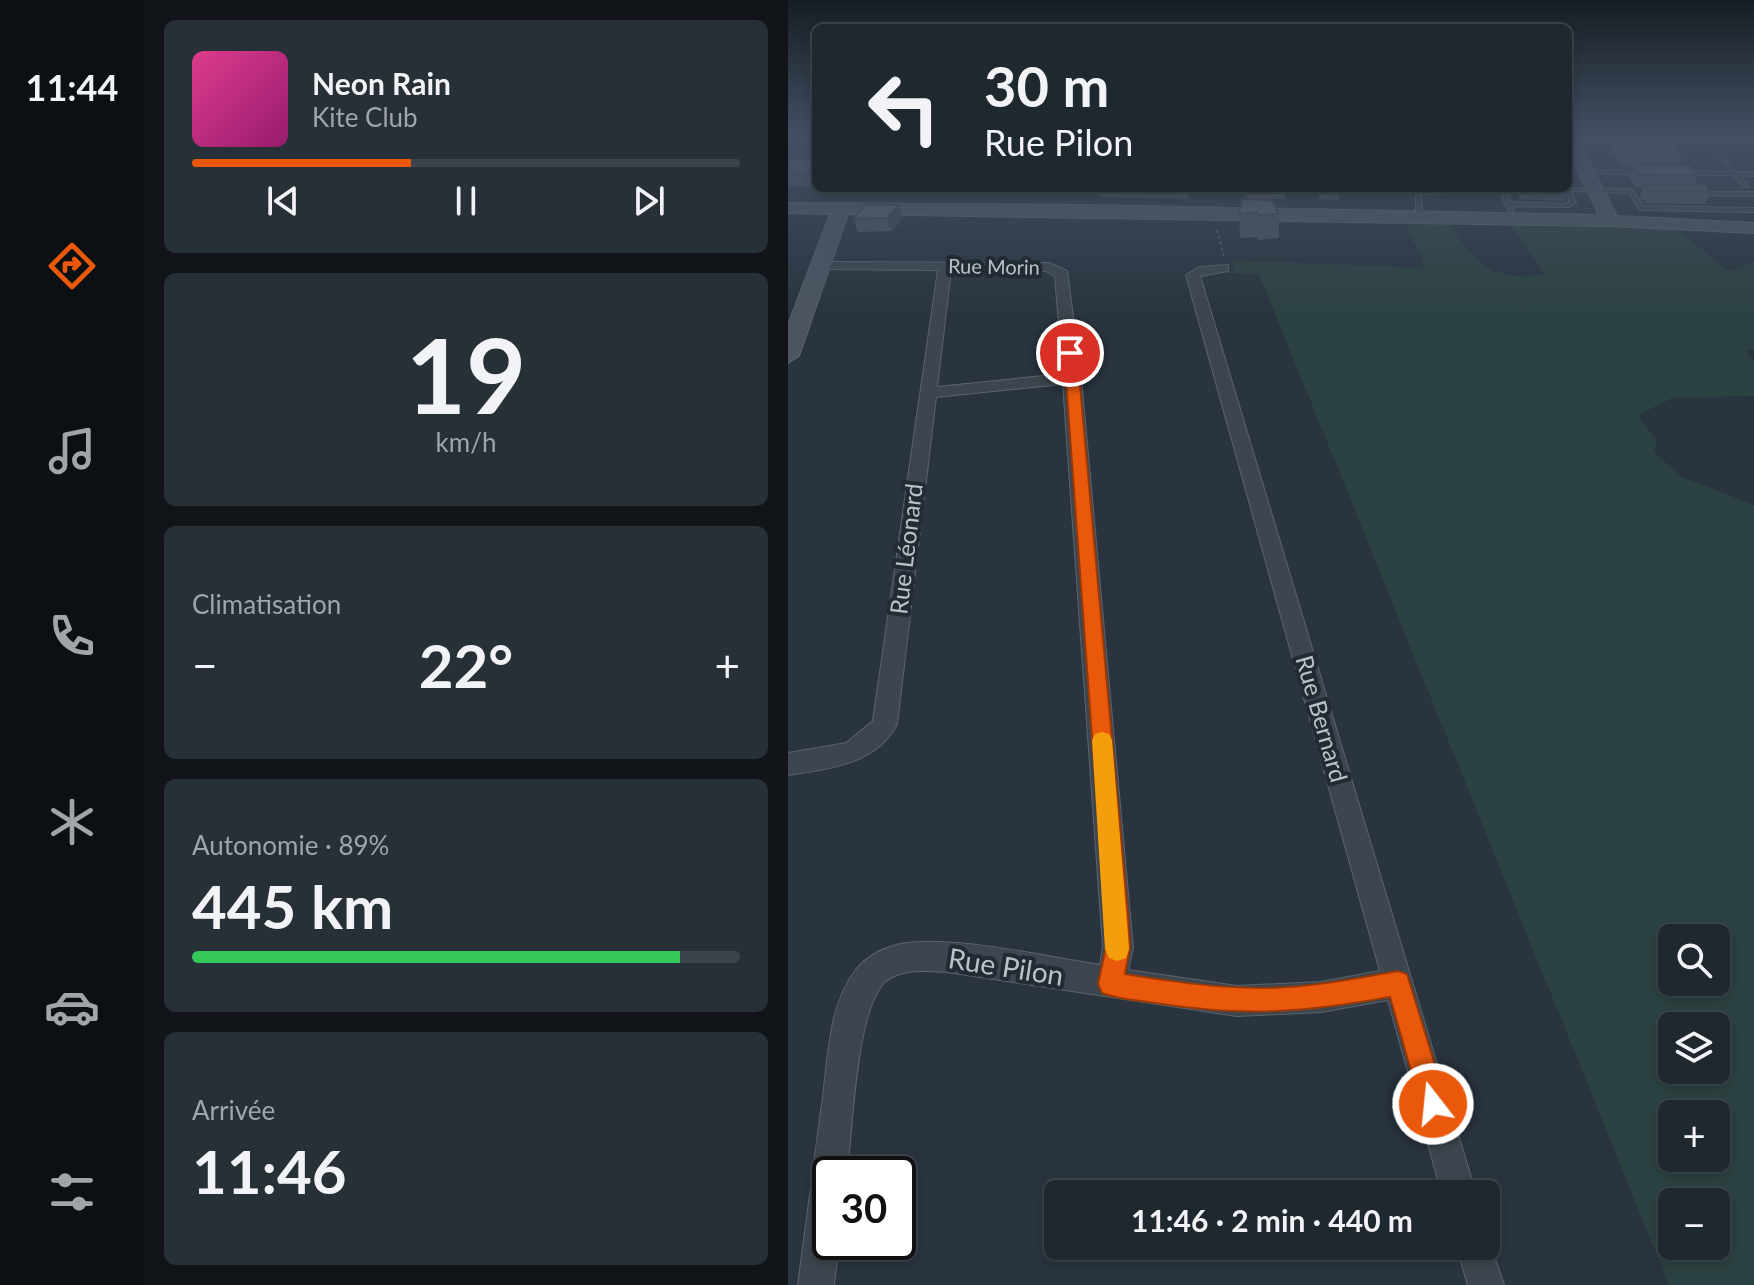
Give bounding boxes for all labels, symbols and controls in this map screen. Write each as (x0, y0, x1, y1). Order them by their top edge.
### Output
text: 30 m (984, 52, 1109, 119)
icon: left (852, 56, 956, 160)
text: 11:44 (26, 65, 118, 109)
text: Neon Rain (312, 65, 451, 101)
text: Kite Club (312, 101, 418, 133)
text: Rue Pilon (984, 120, 1133, 164)
icon: previous (261, 179, 305, 223)
icon: pause (444, 179, 488, 223)
icon: next (627, 179, 671, 223)
icon: directions (44, 238, 100, 294)
street label: Rue Morin (948, 253, 1040, 279)
text: 19 (406, 311, 526, 436)
pin (1036, 319, 1104, 387)
icon: arrive (1048, 331, 1092, 375)
icon: music (44, 423, 100, 479)
text: km/h (436, 426, 496, 458)
street label: Rue Léonard (883, 482, 928, 616)
text: Climatisation (192, 588, 341, 620)
icon: phone (44, 608, 100, 664)
text: 22° (419, 629, 513, 701)
text: − (192, 639, 218, 691)
text: + (714, 639, 740, 691)
street label: Rue Bernard (1291, 652, 1354, 785)
icon: climate (44, 794, 100, 850)
text: Autonomie · 89% (192, 829, 389, 861)
text: 445 km (192, 870, 393, 942)
map controls (1658, 924, 1730, 1260)
button: search (1658, 924, 1730, 996)
street label: Rue Pilon (946, 940, 1066, 992)
icon: car (44, 979, 100, 1035)
button: layers (1658, 1012, 1730, 1084)
position arrow (1391, 1062, 1475, 1146)
text: Arrivée (192, 1094, 275, 1126)
button: + (1658, 1100, 1730, 1172)
text: 11:46 (192, 1135, 347, 1207)
speed limit sign: 30 (812, 1156, 916, 1260)
icon: filters (44, 1164, 100, 1220)
button: − (1658, 1188, 1730, 1260)
text: 11:46 · 2 min · 440 m (1131, 1202, 1413, 1238)

